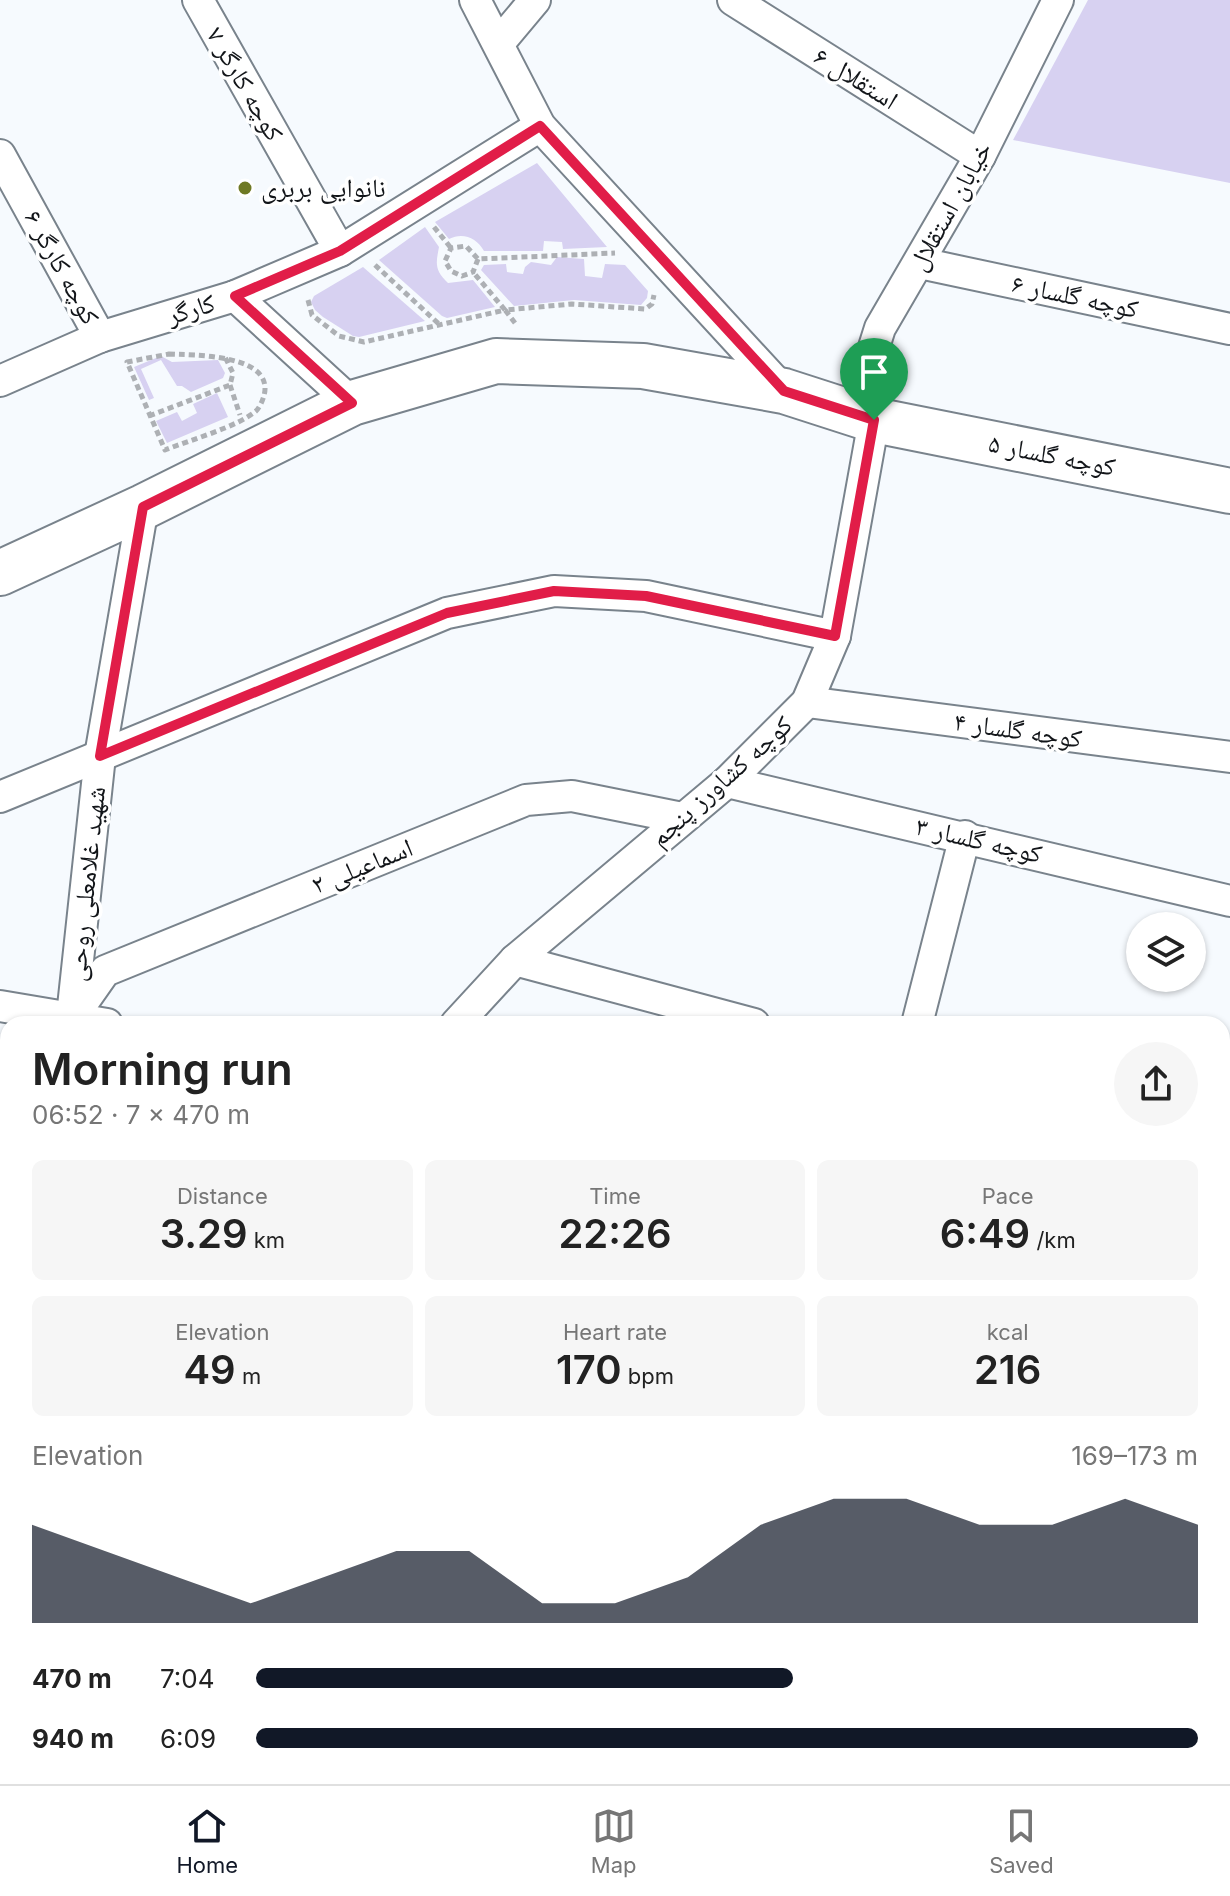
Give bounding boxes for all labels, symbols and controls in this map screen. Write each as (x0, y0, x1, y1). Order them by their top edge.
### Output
street label: کوچه کارگر ۷ (200, 21, 291, 147)
street label: استقلال ۶ (808, 40, 904, 116)
street label: خیابان استقلال (901, 136, 999, 276)
place label: نانوایی بربری (261, 172, 386, 204)
marker: نانوایی بربری (236, 179, 254, 197)
street label: کوچه کارگر ۶ (18, 204, 107, 330)
street label: کوچه گلسار ۶ (1009, 267, 1141, 325)
street label: کارگر (162, 287, 219, 331)
pin (840, 338, 908, 420)
icon: arrive (852, 350, 896, 394)
street label: کوچه گلسار ۵ (986, 427, 1118, 483)
street label: کوچه گلسار ۴ (952, 705, 1084, 754)
street label: کوچه کشاورز پنجم (643, 709, 800, 854)
street label: شهید غلامعلی روحی (60, 785, 112, 983)
street label: کوچه گلسار ۳ (913, 810, 1045, 870)
street label: اسماعیلی ۲ (307, 831, 417, 901)
map controls (1126, 912, 1206, 992)
button: layers (1126, 912, 1206, 992)
text: Morning run (32, 1042, 293, 1096)
button: share (1114, 1042, 1198, 1126)
text: 06:52 · 7 × 470 m (32, 1099, 250, 1130)
text: Distance (177, 1183, 268, 1209)
text: Time (589, 1183, 641, 1209)
text: Pace (982, 1183, 1034, 1209)
text: 3.29 (160, 1209, 247, 1258)
text: 22:26 (558, 1209, 672, 1258)
text: 6:49 (940, 1209, 1030, 1258)
text: km (247, 1227, 285, 1253)
text: /km (1030, 1227, 1076, 1253)
text: Elevation (175, 1319, 269, 1345)
text: Heart rate (563, 1319, 667, 1345)
text: kcal (987, 1319, 1029, 1345)
text: 49 (183, 1345, 236, 1394)
text: 170 (556, 1345, 622, 1394)
text: 216 (974, 1345, 1041, 1394)
text: m (236, 1363, 261, 1389)
text: bpm (622, 1363, 674, 1389)
text: Elevation (32, 1440, 143, 1471)
text: 169–173 m (1071, 1440, 1198, 1471)
text: 470 m (32, 1663, 112, 1694)
text: 7:04 (160, 1663, 215, 1694)
text: 940 m (32, 1723, 114, 1754)
text: 6:09 (160, 1723, 216, 1754)
tab: Home (176, 1804, 238, 1878)
tab: Map (591, 1804, 636, 1878)
tab: Saved (989, 1804, 1054, 1878)

